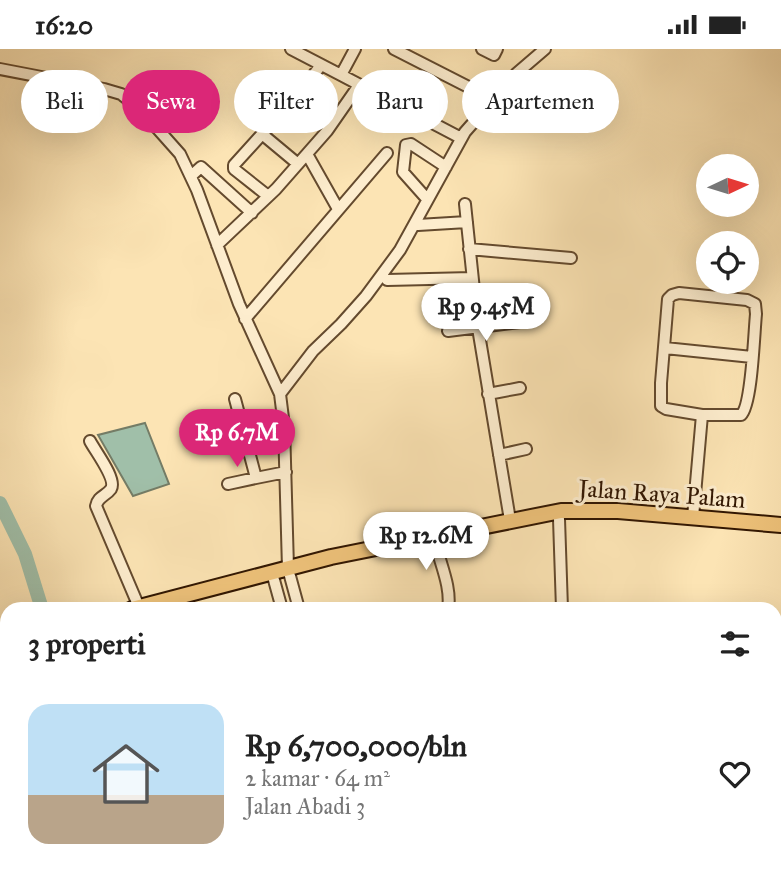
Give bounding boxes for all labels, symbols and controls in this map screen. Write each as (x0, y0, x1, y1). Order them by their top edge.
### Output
text: 16:20 (35, 9, 93, 41)
chip: Beli (21, 70, 108, 133)
chip: Sewa (122, 70, 220, 133)
chip: Filter (234, 70, 338, 133)
chip: Baru (352, 70, 448, 133)
chip: Apartemen (462, 70, 619, 133)
north arrow (696, 154, 760, 217)
map controls (696, 154, 759, 294)
button: locate (696, 231, 759, 294)
pin: Rp 9.45M (414, 283, 558, 343)
text: Rp 9.45M (437, 292, 535, 320)
pin: Rp 6.7M (172, 409, 302, 469)
text: Rp 6.7M (195, 418, 279, 446)
street label: Jalan Raya Palam (574, 473, 747, 515)
pin: Rp 12.6M (354, 512, 498, 572)
text: Rp 12.6M (379, 521, 473, 549)
icon: filters (716, 625, 754, 663)
text: 3 properti (28, 626, 145, 662)
text: Rp 6,700,000/bln (245, 728, 467, 764)
icon: home (84, 732, 168, 816)
icon: heart (716, 755, 754, 793)
text: 2 kamar · 64 m² (245, 764, 390, 792)
text: Jalan Abadi 3 (245, 792, 365, 820)

